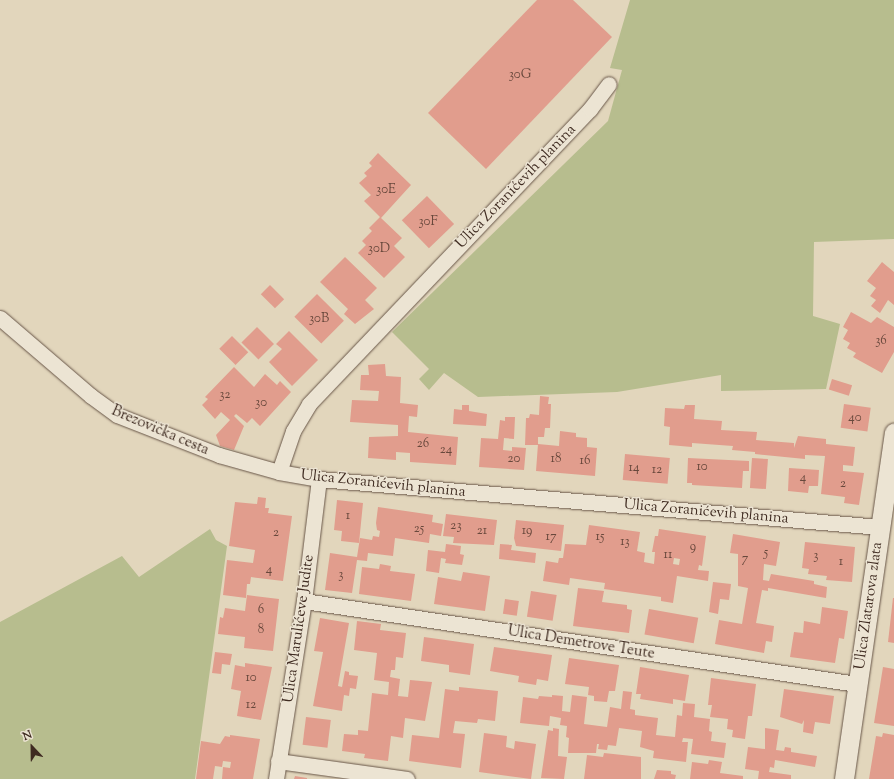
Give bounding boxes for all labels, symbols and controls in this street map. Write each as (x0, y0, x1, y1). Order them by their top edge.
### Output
house number: 30G (509, 67, 531, 83)
street label: Ulica Zoranićevih planina (452, 121, 580, 253)
house number: 30E (376, 182, 396, 198)
house number: 30F (418, 214, 438, 230)
house number: 30D (368, 241, 390, 257)
house number: 30B (309, 311, 329, 327)
house number: 36 (875, 333, 887, 349)
house number: 32 (219, 387, 231, 403)
house number: 30 (255, 395, 267, 411)
street label: Brezovička cesta (109, 402, 211, 460)
house number: 40 (848, 410, 862, 426)
house number: 26 (417, 436, 429, 452)
house number: 24 (440, 442, 452, 458)
house number: 20 (508, 451, 520, 467)
house number: 18 (551, 451, 561, 467)
house number: 16 (580, 453, 590, 469)
house number: 10 (696, 459, 708, 475)
house number: 14 (629, 460, 639, 476)
house number: 12 (652, 462, 662, 478)
street label: Ulica Zoranićevih planina (300, 466, 466, 502)
house number: 4 (800, 470, 806, 486)
house number: 2 (840, 476, 846, 492)
street label: Ulica Zoranićevih planina (623, 496, 789, 528)
house number: 1 (346, 508, 350, 524)
house number: 23 (450, 518, 462, 534)
house number: 25 (414, 521, 424, 537)
house number: 21 (477, 523, 487, 539)
house number: 19 (522, 523, 532, 539)
house number: 2 (273, 525, 279, 541)
house number: 17 (546, 529, 556, 545)
house number: 15 (596, 529, 604, 545)
house number: 13 (620, 534, 630, 550)
house number: 9 (690, 539, 696, 555)
street label: Ulica Zlatarova zlata (851, 541, 887, 671)
house number: 5 (764, 545, 768, 561)
house number: 11 (664, 547, 672, 563)
house number: 3 (813, 548, 819, 564)
house number: 7 (742, 551, 748, 567)
street label: Ulica Marulićeve Judite (280, 554, 318, 704)
house number: 1 (839, 554, 843, 570)
house number: 4 (266, 562, 272, 578)
house number: 3 (338, 567, 344, 583)
house number: 6 (258, 602, 264, 618)
house number: 8 (258, 622, 264, 638)
street label: Ulica Demetrove Teute (506, 622, 656, 664)
house number: 10 (245, 670, 257, 686)
house number: 12 (246, 697, 256, 713)
north arrow (12, 727, 52, 767)
text: N (20, 727, 35, 745)

